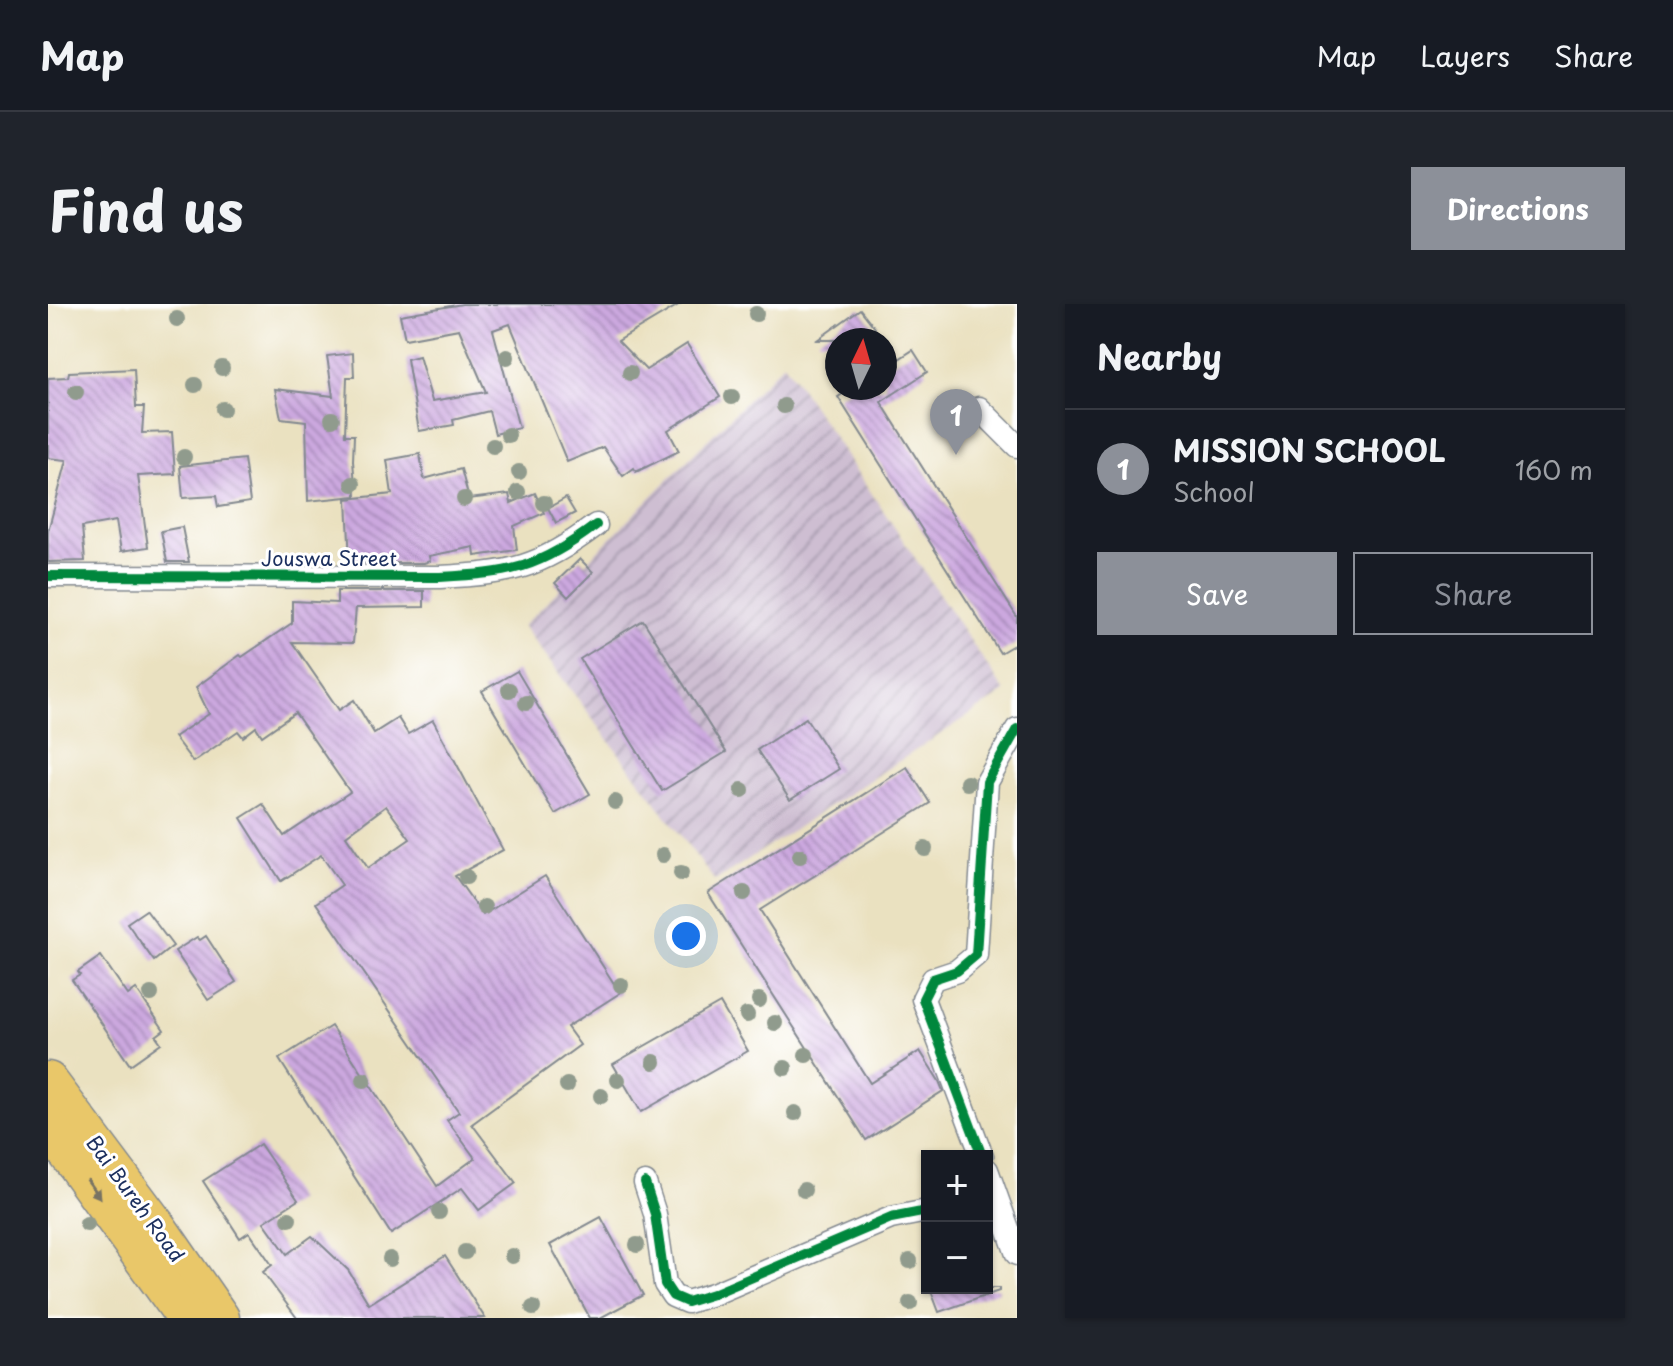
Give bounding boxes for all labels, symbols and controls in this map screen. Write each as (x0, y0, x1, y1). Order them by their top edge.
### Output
text: Map (40, 27, 124, 84)
text: Map (1316, 34, 1376, 77)
text: Layers (1420, 34, 1510, 77)
text: Share (1554, 34, 1633, 77)
text: Find us (48, 166, 244, 251)
button: Directions (1411, 167, 1625, 250)
north arrow (825, 328, 897, 400)
text: Nearby (1097, 330, 1222, 382)
pin: 1 (930, 389, 982, 455)
text: MISSION SCHOOL (1173, 427, 1446, 472)
text: 1 (1117, 450, 1129, 489)
text: 160 m (1515, 450, 1593, 489)
text: School (1173, 472, 1255, 511)
street label: Jouswa Street (261, 543, 397, 573)
button: Save (1097, 552, 1337, 635)
button: Share (1353, 552, 1593, 635)
your location (666, 916, 706, 956)
street label: Bai Bureh Road (79, 1129, 192, 1268)
map controls (921, 1150, 993, 1294)
button: + (921, 1150, 993, 1222)
one-way arrow (86, 1179, 101, 1200)
button: − (921, 1222, 993, 1294)

